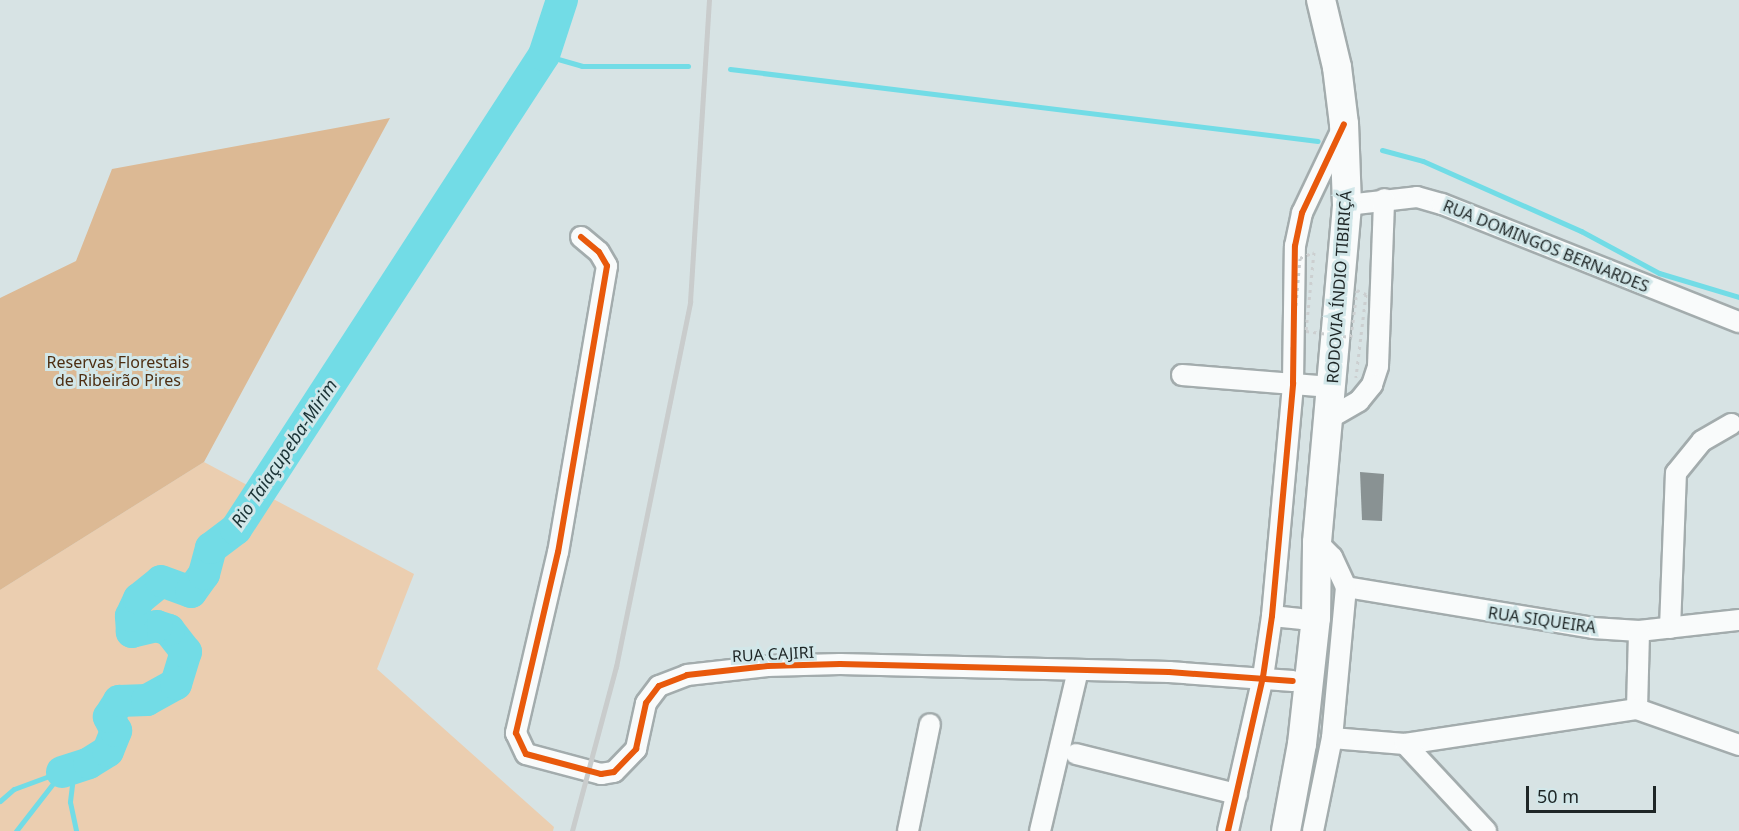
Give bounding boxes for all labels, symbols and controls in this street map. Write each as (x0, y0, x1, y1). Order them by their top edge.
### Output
street label: RODOVIA ÍNDIO TIBIRIÇÁ (1323, 190, 1355, 384)
street label: RUA DOMINGOS BERNARDES (1440, 196, 1652, 296)
park label: Reservas Florestais de Ribeirão Pires (47, 352, 189, 390)
water label: Rio Taiaçupeba-Mirim (226, 375, 342, 531)
street label: RUA SIQUEIRA (1487, 603, 1597, 637)
street label: RUA CAJIRI (731, 642, 815, 666)
scale bar (1529, 774, 1660, 812)
text: 50 m (1537, 784, 1579, 808)

